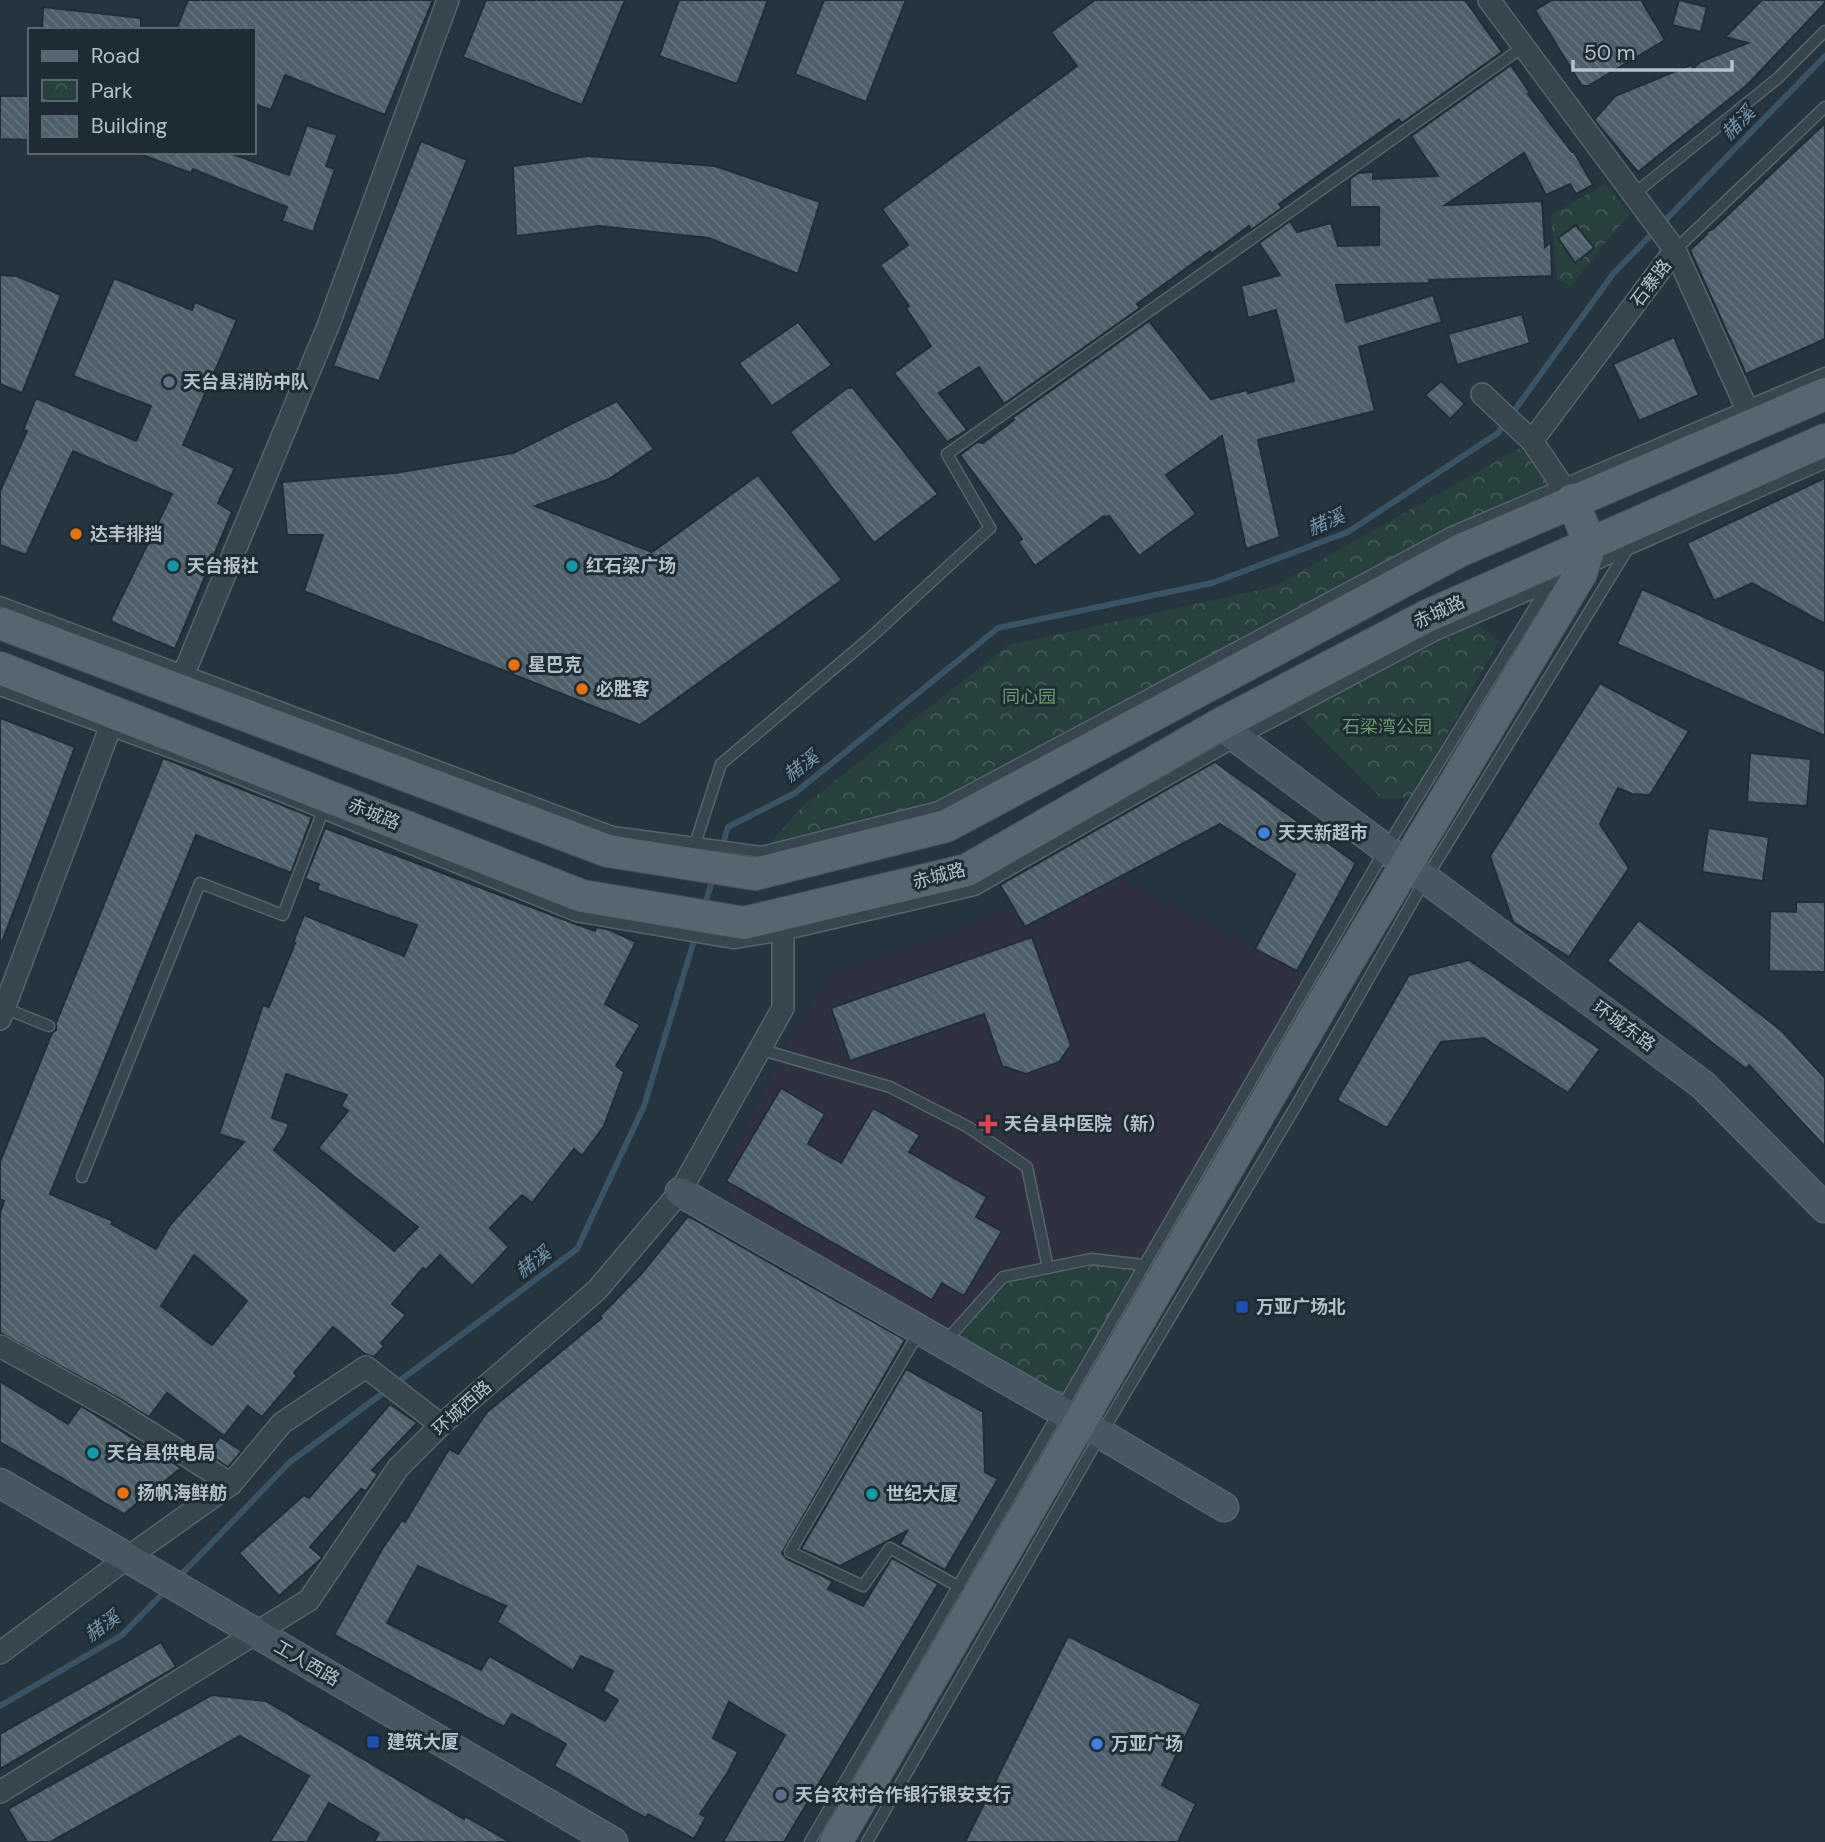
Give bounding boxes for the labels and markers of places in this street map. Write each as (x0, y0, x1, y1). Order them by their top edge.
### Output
place label: 天台县消防中队 (183, 370, 309, 394)
marker: 天台县消防中队 (161, 374, 177, 390)
place label: 达丰排挡 (90, 522, 162, 546)
marker: 达丰排挡 (68, 526, 84, 542)
place label: 天台报社 (187, 554, 259, 578)
place label: 红石梁广场 (586, 554, 676, 578)
marker: 天台报社 (165, 558, 181, 574)
marker: 红石梁广场 (564, 558, 580, 574)
place label: 星巴克 (528, 653, 582, 677)
marker: 星巴克 (506, 657, 522, 673)
place label: 必胜客 (596, 677, 650, 701)
marker: 必胜客 (574, 681, 590, 697)
place label: 天天新超市 (1278, 821, 1368, 845)
marker: 天天新超市 (1256, 825, 1272, 841)
place label: 天台县中医院（新） (1004, 1112, 1166, 1136)
marker: 天台县中医院（新） (978, 1114, 998, 1134)
place label: 万亚广场北 (1256, 1295, 1346, 1319)
marker: 万亚广场北 (1234, 1299, 1250, 1315)
place label: 天台县供电局 (107, 1441, 215, 1465)
marker: 天台县供电局 (85, 1445, 101, 1461)
place label: 扬帆海鲜舫 (137, 1481, 227, 1505)
place label: 世纪大厦 (886, 1482, 958, 1506)
marker: 扬帆海鲜舫 (115, 1485, 131, 1501)
marker: 世纪大厦 (864, 1486, 880, 1502)
place label: 建筑大厦 (387, 1730, 459, 1754)
place label: 万亚广场 (1111, 1732, 1183, 1756)
marker: 建筑大厦 (365, 1734, 381, 1750)
marker: 万亚广场 (1089, 1736, 1105, 1752)
place label: 天台农村合作银行银安支行 (795, 1783, 1011, 1807)
marker: 天台农村合作银行银安支行 (773, 1787, 789, 1803)

